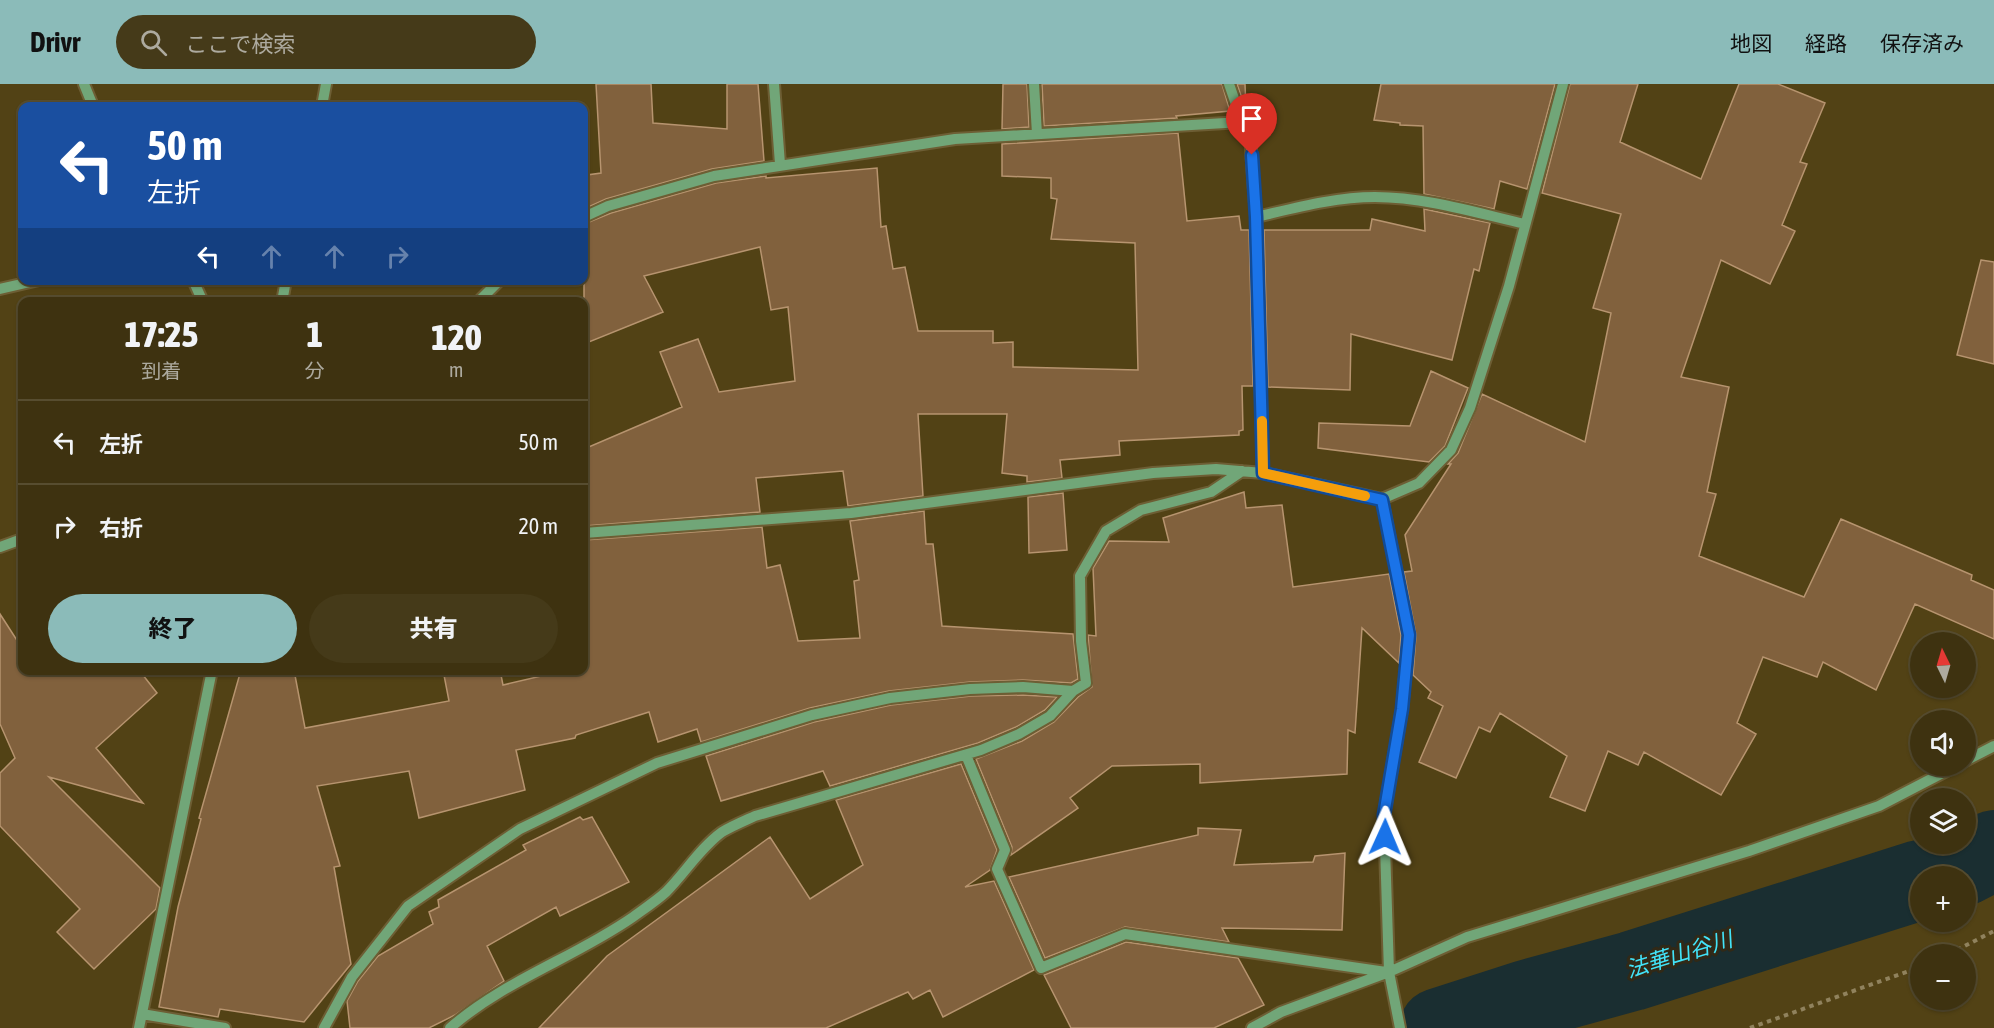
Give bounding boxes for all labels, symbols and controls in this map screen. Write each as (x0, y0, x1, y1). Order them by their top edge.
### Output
search box (116, 15, 536, 69)
text: Drivr (30, 26, 80, 58)
icon: search (137, 26, 170, 59)
text: ここで検索 (185, 31, 295, 57)
text: 地図 (1730, 31, 1772, 55)
text: 経路 (1805, 31, 1847, 55)
text: 保存済み (1880, 31, 1964, 55)
pin (1226, 93, 1277, 155)
icon: arrive (1235, 102, 1268, 135)
text: 50 m (147, 121, 222, 169)
icon: left (48, 126, 126, 204)
text: 左折 (147, 177, 201, 208)
icon: left (192, 240, 225, 273)
icon: ahead (255, 240, 288, 273)
icon: ahead (318, 240, 351, 273)
icon: right (381, 240, 414, 273)
text: 17:25 (124, 313, 198, 355)
text: 1 (306, 313, 323, 355)
text: 120 (431, 316, 482, 358)
text: m (449, 358, 464, 381)
text: 到着 (141, 359, 181, 382)
text: 分 (305, 359, 325, 382)
icon: left (48, 426, 81, 459)
text: 50 m (518, 429, 558, 455)
text: 左折 (99, 431, 143, 457)
icon: right (48, 510, 81, 543)
text: 20 m (518, 513, 558, 539)
text: 右折 (99, 515, 143, 541)
button: 終了 (48, 594, 297, 663)
button: 共有 (309, 594, 558, 663)
north arrow (1910, 632, 1976, 698)
map controls (1910, 632, 1976, 1010)
button: sound (1910, 710, 1976, 776)
button: layers (1910, 788, 1976, 854)
position arrow (1353, 805, 1417, 869)
button: + (1910, 866, 1976, 932)
water label: 法華山谷川 (1623, 925, 1737, 983)
button: − (1910, 944, 1976, 1010)

